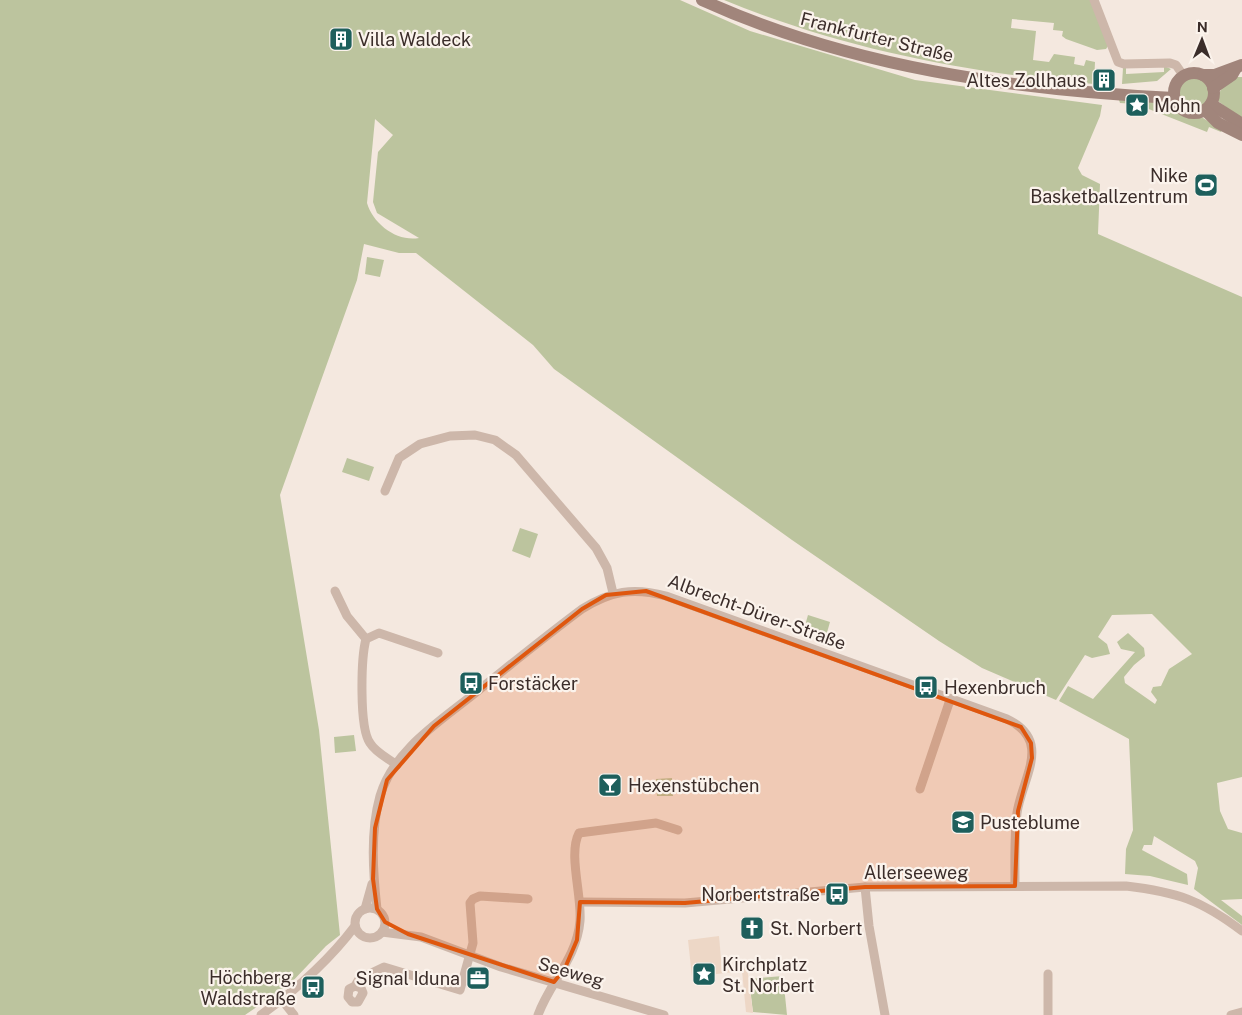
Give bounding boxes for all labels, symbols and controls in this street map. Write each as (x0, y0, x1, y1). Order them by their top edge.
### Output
street label: Frankfurter Straße (798, 8, 956, 66)
north arrow (1177, 15, 1227, 65)
text: N (1197, 19, 1208, 35)
building icon: Villa Waldeck (328, 26, 354, 52)
place label: Villa Waldeck (358, 29, 471, 50)
building icon: Altes Zollhaus (1091, 67, 1117, 93)
place label: Altes Zollhaus (966, 70, 1086, 91)
place icon: Mohn (1124, 92, 1150, 118)
place label: Mohn (1154, 95, 1201, 116)
place label: Nike Basketballzentrum (1030, 165, 1188, 207)
sports icon: Nike Basketballzentrum (1193, 172, 1219, 198)
street label: Albrecht-Dürer-Straße (665, 570, 849, 654)
bus stop icon: Forstäcker (458, 670, 484, 696)
place label: Forstäcker (488, 673, 578, 694)
bus stop icon: Hexenbruch (913, 674, 939, 700)
place label: Hexenbruch (944, 677, 1046, 698)
bar icon: Hexenstübchen (597, 772, 623, 798)
place label: Hexenstübchen (628, 775, 759, 796)
school or university icon: Pusteblume (950, 809, 976, 835)
place label: Pusteblume (980, 812, 1080, 833)
street label: Allerseeweg (864, 862, 968, 883)
bus stop icon: Norbertstraße (824, 881, 850, 907)
place label: Norbertstraße (701, 884, 820, 905)
church icon: St. Norbert (739, 915, 765, 941)
place label: St. Norbert (770, 918, 862, 939)
street label: Seeweg (536, 953, 606, 991)
place label: Kirchplatz St. Norbert (722, 954, 814, 996)
place icon: Kirchplatz St. Norbert (691, 961, 717, 987)
office icon: Signal Iduna (465, 965, 491, 991)
place label: Höchberg, Waldstraße (201, 967, 296, 1009)
place label: Signal Iduna (356, 968, 460, 989)
bus stop icon: Höchberg, Waldstraße (300, 974, 326, 1000)

